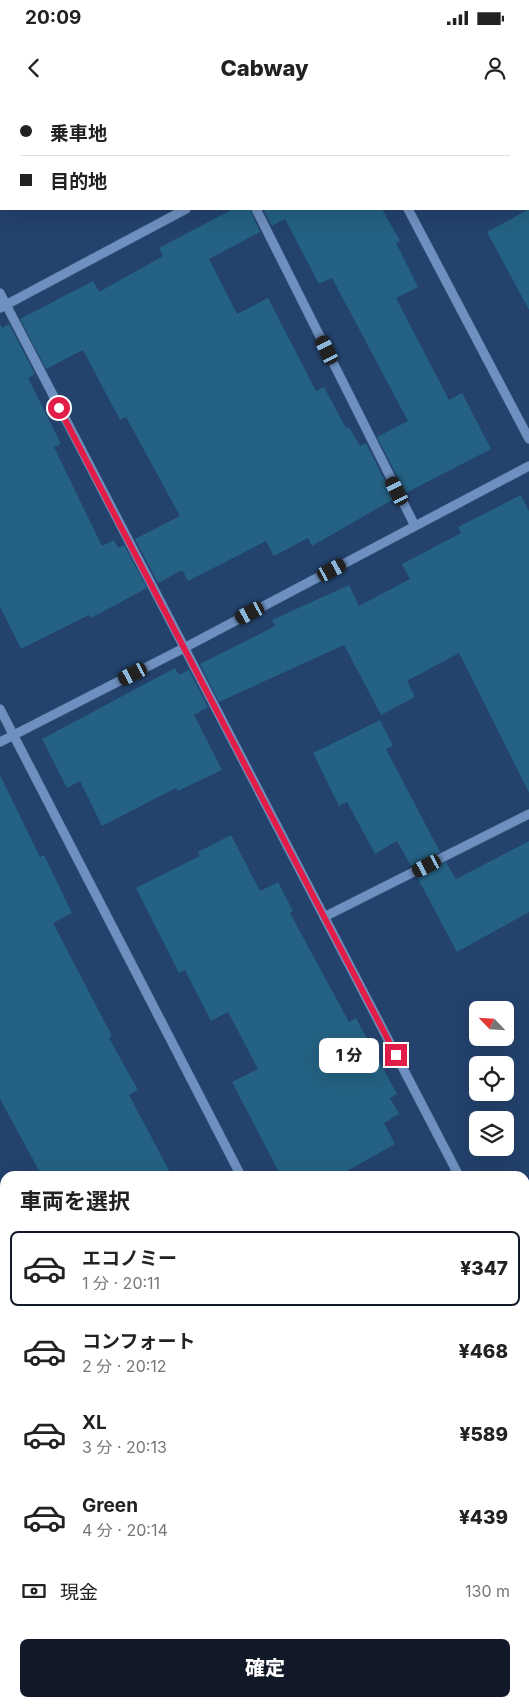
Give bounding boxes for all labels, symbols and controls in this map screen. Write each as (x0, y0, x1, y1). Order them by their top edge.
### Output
text: 20:09 (25, 6, 81, 29)
icon: back (20, 54, 48, 82)
icon: person (481, 54, 509, 82)
text: Cabway (220, 55, 309, 81)
text: 乗車地 (50, 122, 107, 145)
text: 目的地 (50, 170, 107, 193)
car (313, 333, 340, 367)
route start (48, 397, 70, 419)
car (383, 474, 410, 508)
car (315, 556, 348, 584)
car (233, 599, 266, 627)
car (116, 661, 149, 687)
car (410, 853, 443, 879)
north arrow (469, 1001, 514, 1046)
map controls (469, 1001, 514, 1156)
callout: 1 分 (318, 1038, 378, 1072)
route end (385, 1044, 407, 1066)
text: 1 分 (336, 1045, 362, 1065)
button: locate (469, 1056, 514, 1101)
button: layers (469, 1111, 514, 1156)
text: 車両を選択 (20, 1188, 130, 1214)
icon: car (22, 1246, 67, 1291)
text: エコノミー (82, 1247, 177, 1270)
text: ¥347 (460, 1257, 508, 1280)
text: 1 分 · 20:11 (82, 1273, 160, 1293)
icon: car (22, 1329, 67, 1374)
text: コンフォート (82, 1330, 195, 1353)
text: ¥468 (459, 1340, 508, 1363)
text: 2 分 · 20:12 (82, 1356, 167, 1376)
text: XL (82, 1411, 107, 1434)
icon: car (22, 1412, 67, 1457)
text: ¥589 (459, 1423, 508, 1446)
text: 3 分 · 20:13 (82, 1437, 167, 1457)
text: Green (82, 1494, 138, 1517)
icon: car (22, 1495, 67, 1540)
text: ¥439 (459, 1506, 508, 1529)
text: 4 分 · 20:14 (82, 1520, 168, 1540)
icon: cash (20, 1577, 48, 1605)
text: 現金 (60, 1581, 98, 1604)
text: 130 m (465, 1581, 510, 1601)
button: 確定 (20, 1639, 510, 1697)

